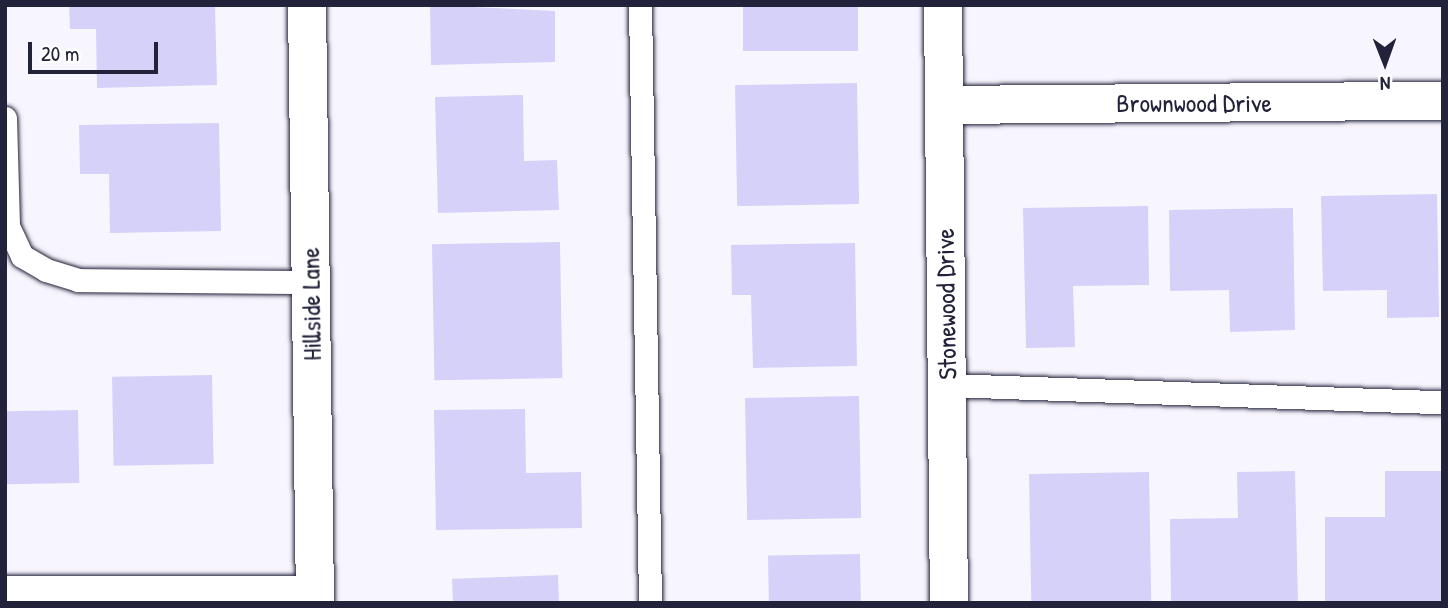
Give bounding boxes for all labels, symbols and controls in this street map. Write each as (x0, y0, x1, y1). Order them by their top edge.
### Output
scale bar (32, 28, 161, 72)
north arrow (1350, 28, 1420, 98)
text: 20 m (41, 39, 79, 68)
text: N (1380, 71, 1391, 97)
street label: Brownwood Drive (1116, 87, 1272, 119)
street label: Stonewood Drive (929, 228, 963, 380)
street label: Hillside Lane (294, 247, 328, 361)

